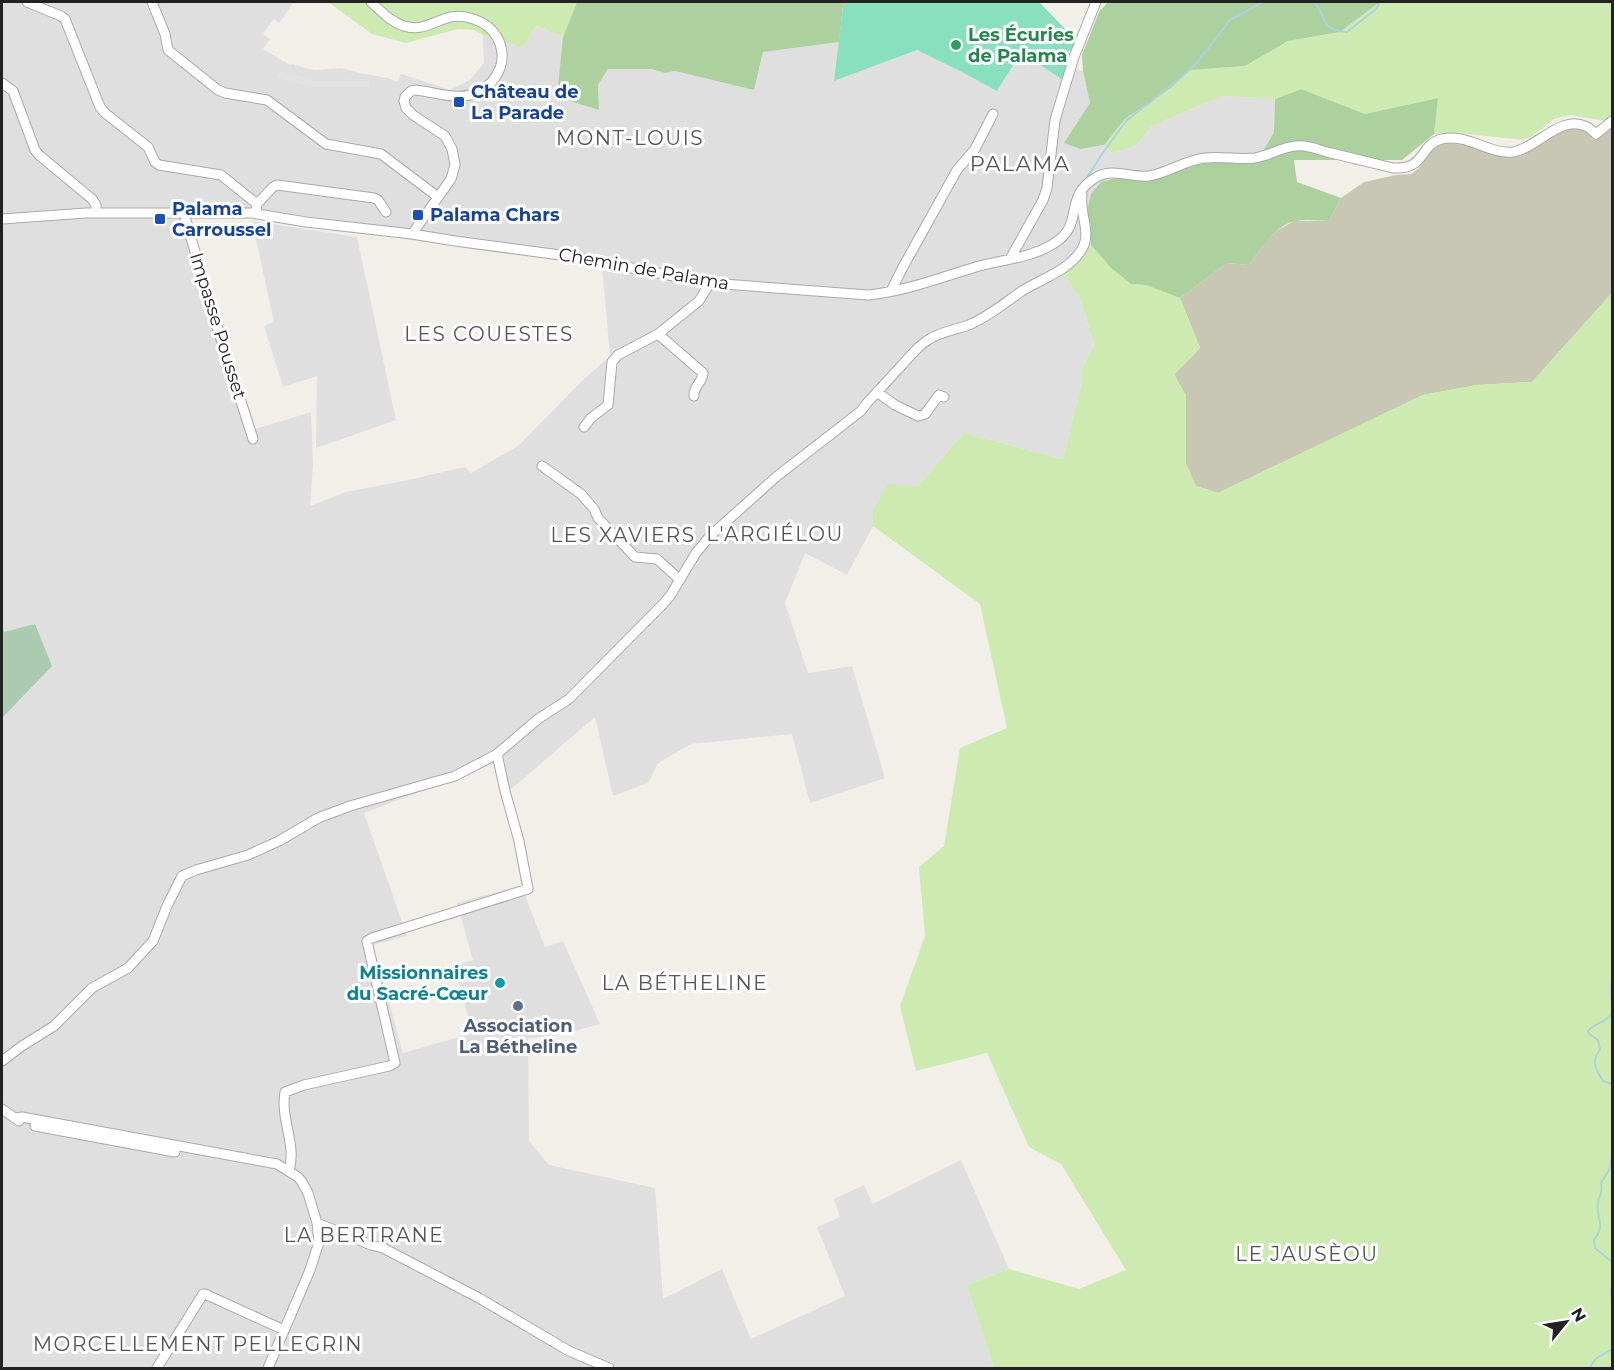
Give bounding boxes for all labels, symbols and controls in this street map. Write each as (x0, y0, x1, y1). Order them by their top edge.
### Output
place label: Les Écuries de Palama (968, 24, 1074, 67)
marker: Les Écuries de Palama (949, 38, 963, 52)
place label: Château de La Parade (471, 81, 579, 124)
marker: Château de La Parade (452, 95, 466, 109)
district label: MONT-LOUIS (556, 126, 704, 150)
district label: PALAMA (970, 151, 1070, 176)
place label: Palama Carroussel (172, 198, 271, 241)
place label: Palama Chars (430, 204, 560, 226)
marker: Palama Chars (411, 208, 425, 222)
marker: Palama Carroussel (153, 212, 167, 226)
street label: Chemin de Palama (557, 243, 731, 295)
street label: Impasse Pousset (185, 250, 251, 402)
district label: LES COUESTES (404, 322, 574, 346)
district label: L'ARGIÉLOU (706, 522, 844, 546)
district label: LES XAVIERS (550, 523, 696, 547)
place label: Missionnaires du Sacré-Cœur (347, 962, 488, 1005)
district label: LA BÉTHELINE (602, 971, 768, 995)
marker: Missionnaires du Sacré-Cœur (493, 976, 507, 990)
marker: Association La Bétheline (511, 999, 525, 1013)
place label: Association La Bétheline (459, 1015, 577, 1058)
district label: LA BERTRANE (284, 1223, 444, 1247)
district label: LE JAUSÈOU (1235, 1242, 1379, 1266)
north arrow (1536, 1292, 1596, 1352)
text: N (1567, 1304, 1590, 1325)
district label: MORCELLEMENT PELLEGRIN (33, 1332, 363, 1356)

